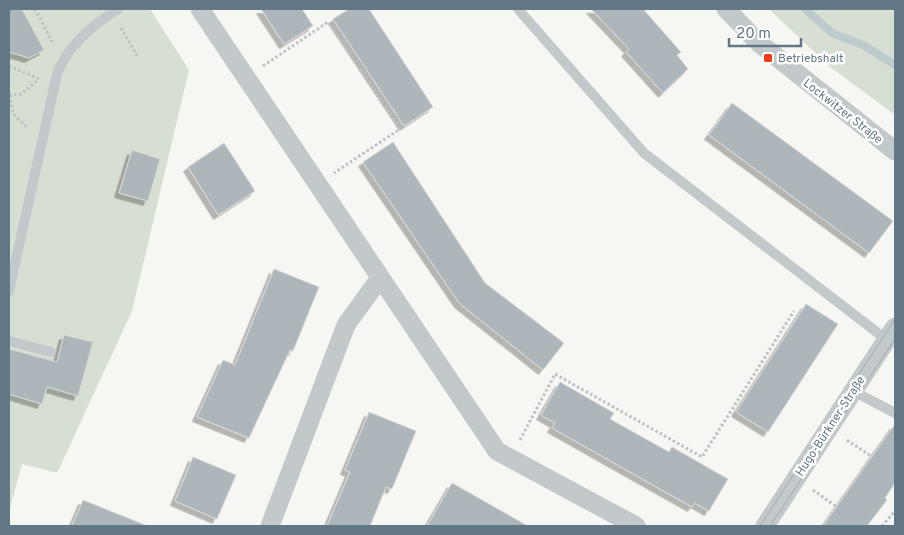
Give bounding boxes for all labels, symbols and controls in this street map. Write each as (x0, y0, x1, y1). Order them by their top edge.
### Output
scale bar (729, 15, 802, 47)
text: 20 m (736, 25, 771, 44)
place label: Betriebshalt (778, 51, 844, 67)
marker: Betriebshalt (762, 52, 774, 64)
street label: Lockwitzer Straße (799, 76, 885, 148)
street label: Hugo-Bürkner-Straße (792, 373, 869, 480)

